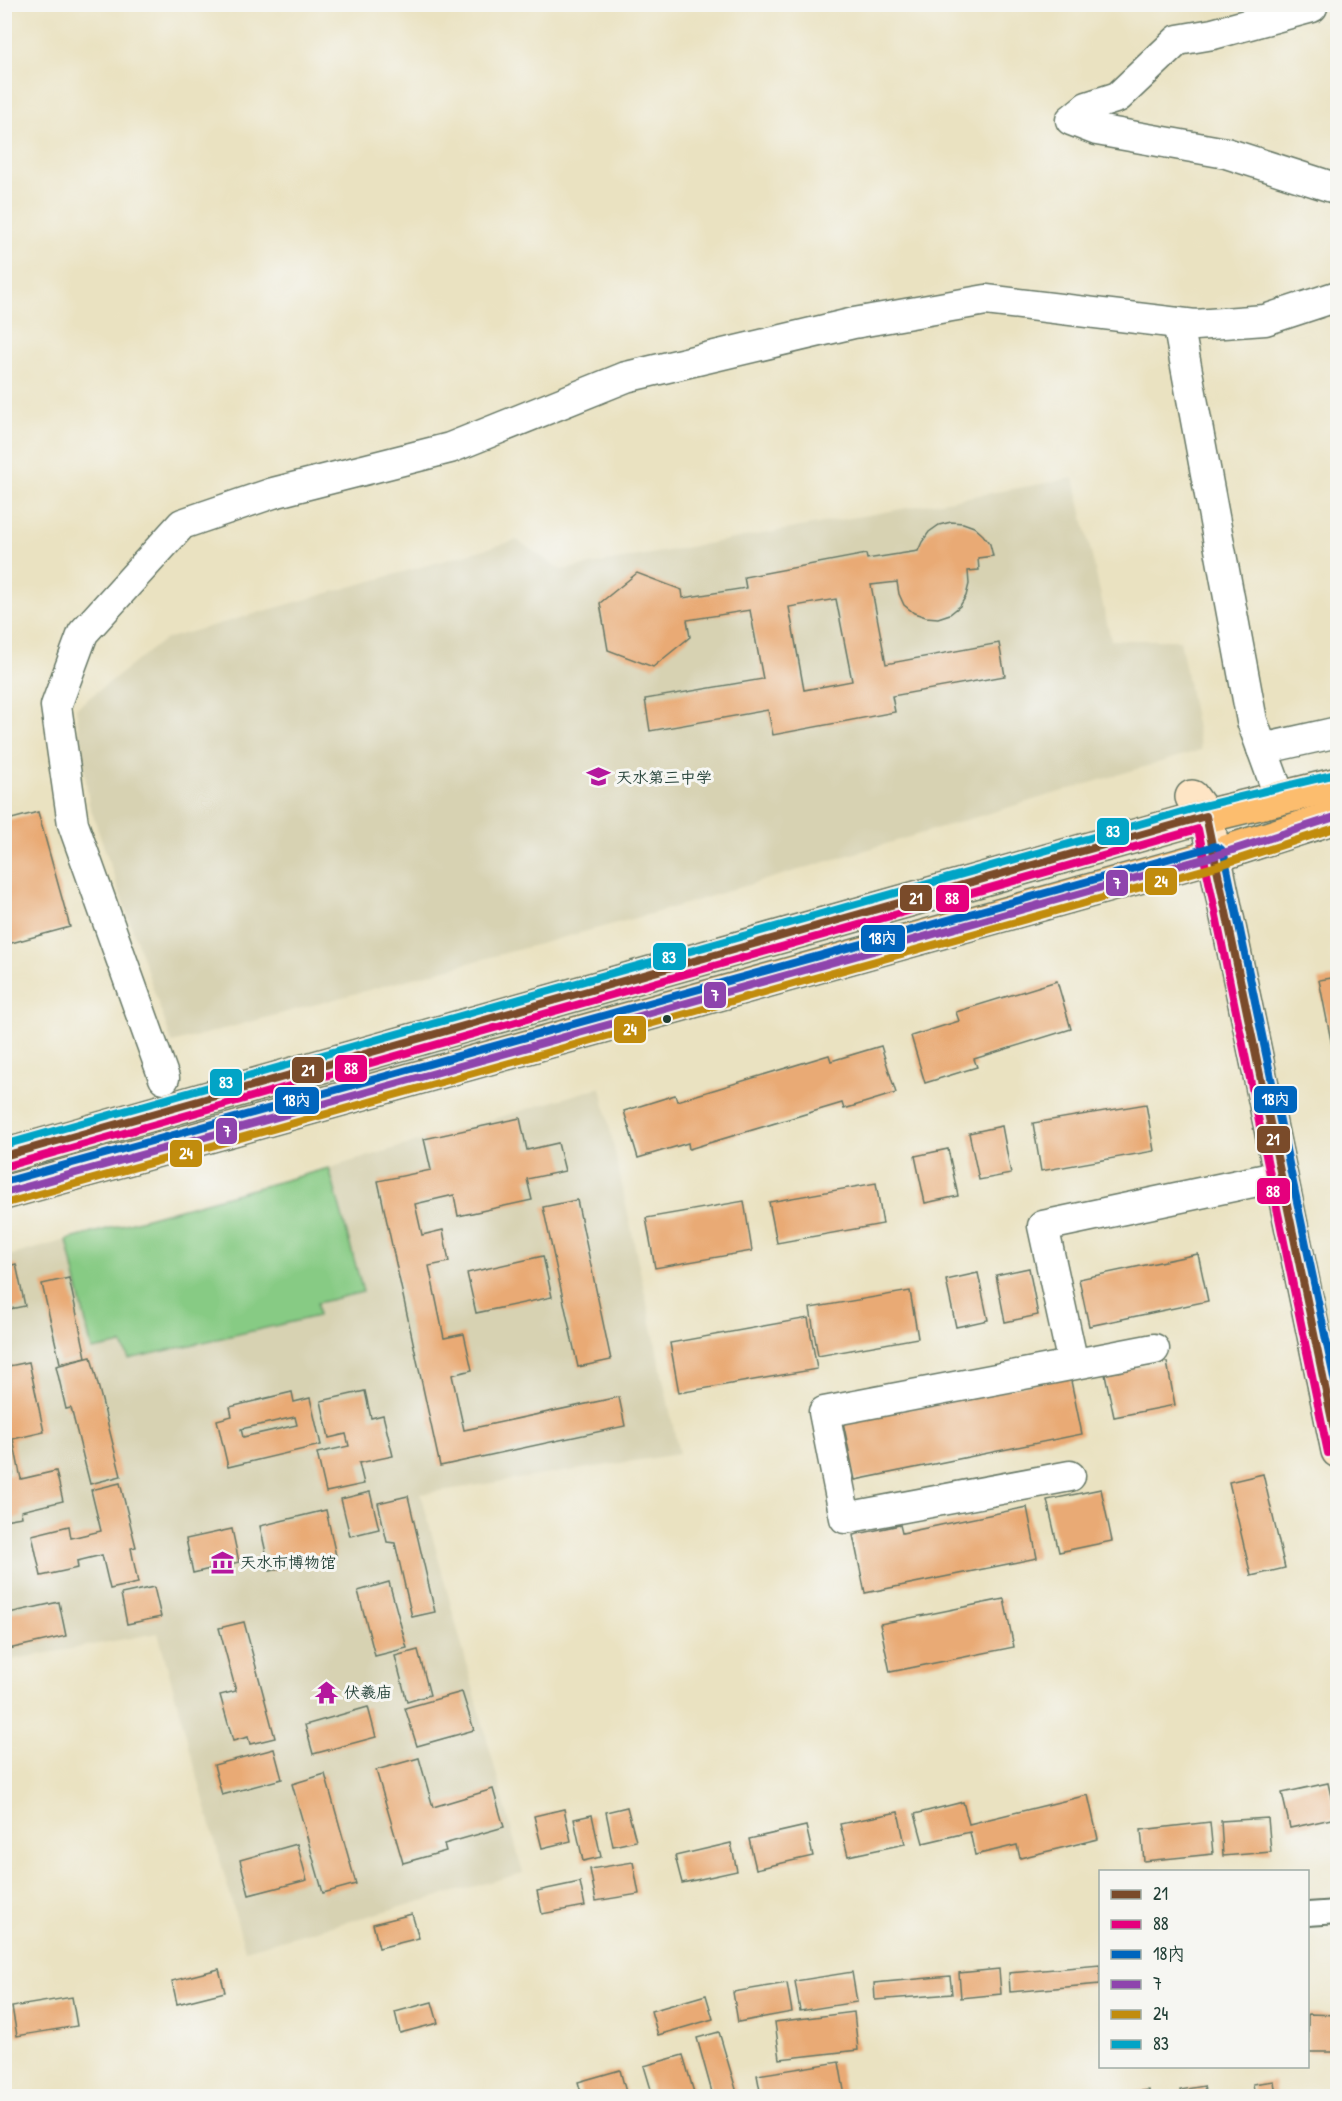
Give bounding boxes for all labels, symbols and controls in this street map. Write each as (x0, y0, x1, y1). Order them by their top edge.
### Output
school or university icon: 天水第三中学 (585, 764, 611, 790)
place label: 天水第三中学 (616, 766, 712, 788)
line badge: 83 (1096, 817, 1130, 846)
text: 83 (1106, 820, 1120, 842)
line badge: 24 (1144, 867, 1178, 896)
line badge: 7 (1105, 869, 1129, 897)
text: 24 (1154, 870, 1168, 892)
text: 7 (1112, 872, 1121, 894)
line badge: 21 (899, 884, 933, 912)
line badge: 88 (935, 884, 970, 913)
text: 21 (909, 887, 923, 909)
text: 88 (945, 887, 959, 909)
line badge: 18内 (860, 924, 906, 953)
text: 18内 (869, 927, 897, 949)
line badge: 83 (652, 942, 687, 971)
text: 83 (662, 946, 676, 968)
line badge: 7 (703, 981, 727, 1009)
text: 7 (710, 984, 719, 1006)
unlabelled marker (661, 1013, 673, 1025)
line badge: 24 (613, 1015, 647, 1044)
text: 24 (623, 1018, 637, 1040)
line badge: 88 (334, 1054, 368, 1083)
line badge: 21 (291, 1056, 325, 1084)
text: 88 (344, 1057, 358, 1079)
text: 21 (301, 1059, 315, 1081)
line badge: 83 (209, 1068, 243, 1097)
text: 83 (219, 1071, 233, 1093)
line badge: 18内 (1253, 1085, 1298, 1114)
line badge: 18内 (274, 1086, 320, 1115)
text: 18内 (1262, 1088, 1290, 1110)
text: 18内 (283, 1089, 311, 1111)
line badge: 7 (215, 1117, 238, 1145)
text: 7 (222, 1120, 231, 1142)
line badge: 21 (1256, 1125, 1291, 1154)
text: 21 (1266, 1128, 1280, 1150)
line badge: 24 (169, 1139, 203, 1168)
text: 24 (179, 1142, 193, 1164)
line badge: 88 (1256, 1177, 1291, 1205)
text: 88 (1266, 1180, 1280, 1202)
museum icon: 天水市博物馆 (209, 1549, 235, 1575)
place label: 天水市博物馆 (240, 1551, 336, 1573)
temple icon: 伏羲庙 (313, 1679, 339, 1705)
place label: 伏羲庙 (344, 1681, 392, 1703)
legend (1099, 1870, 1309, 2068)
text: 21 (1153, 1881, 1168, 1906)
text: 88 (1153, 1911, 1169, 1936)
text: 18内 (1153, 1941, 1185, 1966)
text: 7 (1153, 1971, 1162, 1996)
text: 24 (1153, 2001, 1168, 2026)
text: 83 (1153, 2031, 1169, 2056)

